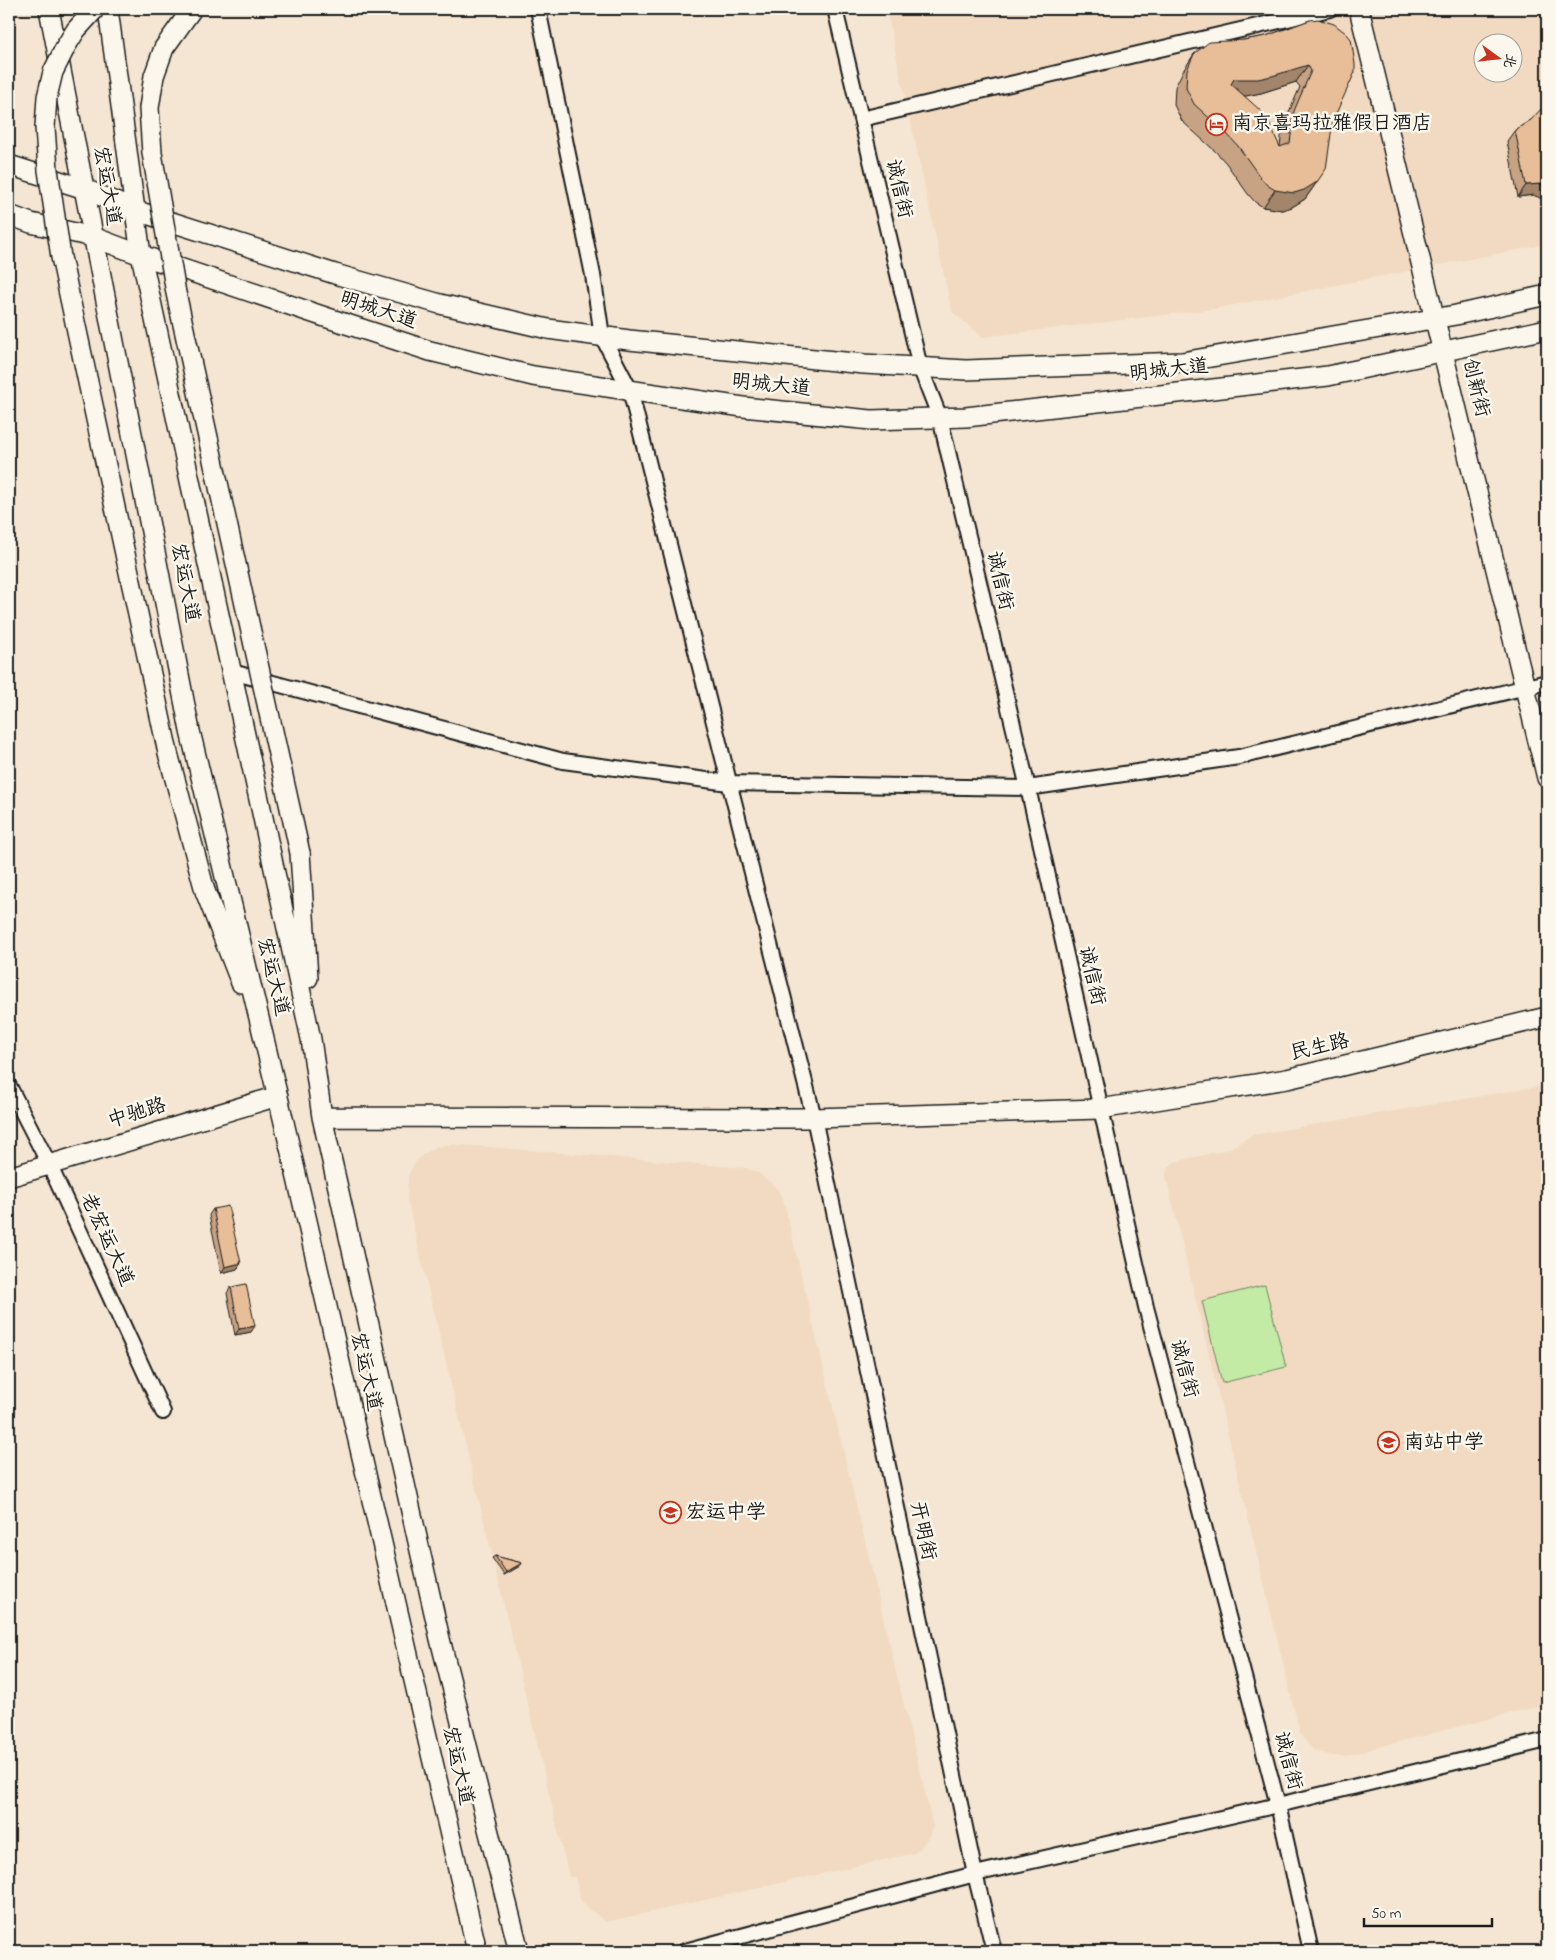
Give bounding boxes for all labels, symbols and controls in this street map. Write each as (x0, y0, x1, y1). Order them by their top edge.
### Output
north arrow (1474, 32, 1524, 82)
text: 北 (1497, 51, 1521, 70)
place label: 南京喜玛拉雅假日酒店 (1232, 110, 1432, 139)
hotel icon: 南京喜玛拉雅假日酒店 (1204, 112, 1228, 136)
street label: 宏运大道 (85, 144, 127, 228)
street label: 诚信街 (877, 157, 919, 221)
street label: 明城大道 (335, 285, 421, 337)
street label: 明城大道 (1128, 352, 1210, 390)
street label: 创新街 (1454, 355, 1496, 421)
street label: 明城大道 (730, 367, 812, 405)
street label: 宏运大道 (162, 541, 206, 625)
street label: 诚信街 (978, 549, 1020, 613)
street label: 宏运大道 (248, 935, 296, 1019)
street label: 诚信街 (1070, 944, 1112, 1008)
street label: 民生路 (1288, 1027, 1353, 1069)
street label: 中驰路 (104, 1091, 171, 1137)
street label: 老宏运大道 (72, 1189, 140, 1291)
street label: 宏运大道 (342, 1330, 388, 1414)
street label: 诚信街 (1161, 1336, 1205, 1402)
place label: 南站中学 (1404, 1429, 1484, 1458)
school or university icon: 南站中学 (1376, 1431, 1400, 1455)
place label: 宏运中学 (686, 1499, 766, 1528)
street label: 开明街 (902, 1499, 942, 1563)
school or university icon: 宏运中学 (658, 1501, 682, 1525)
street label: 宏运大道 (434, 1724, 480, 1808)
street label: 诚信街 (1265, 1728, 1309, 1794)
scale bar (1364, 1895, 1491, 1927)
text: 50 m (1371, 1903, 1402, 1925)

